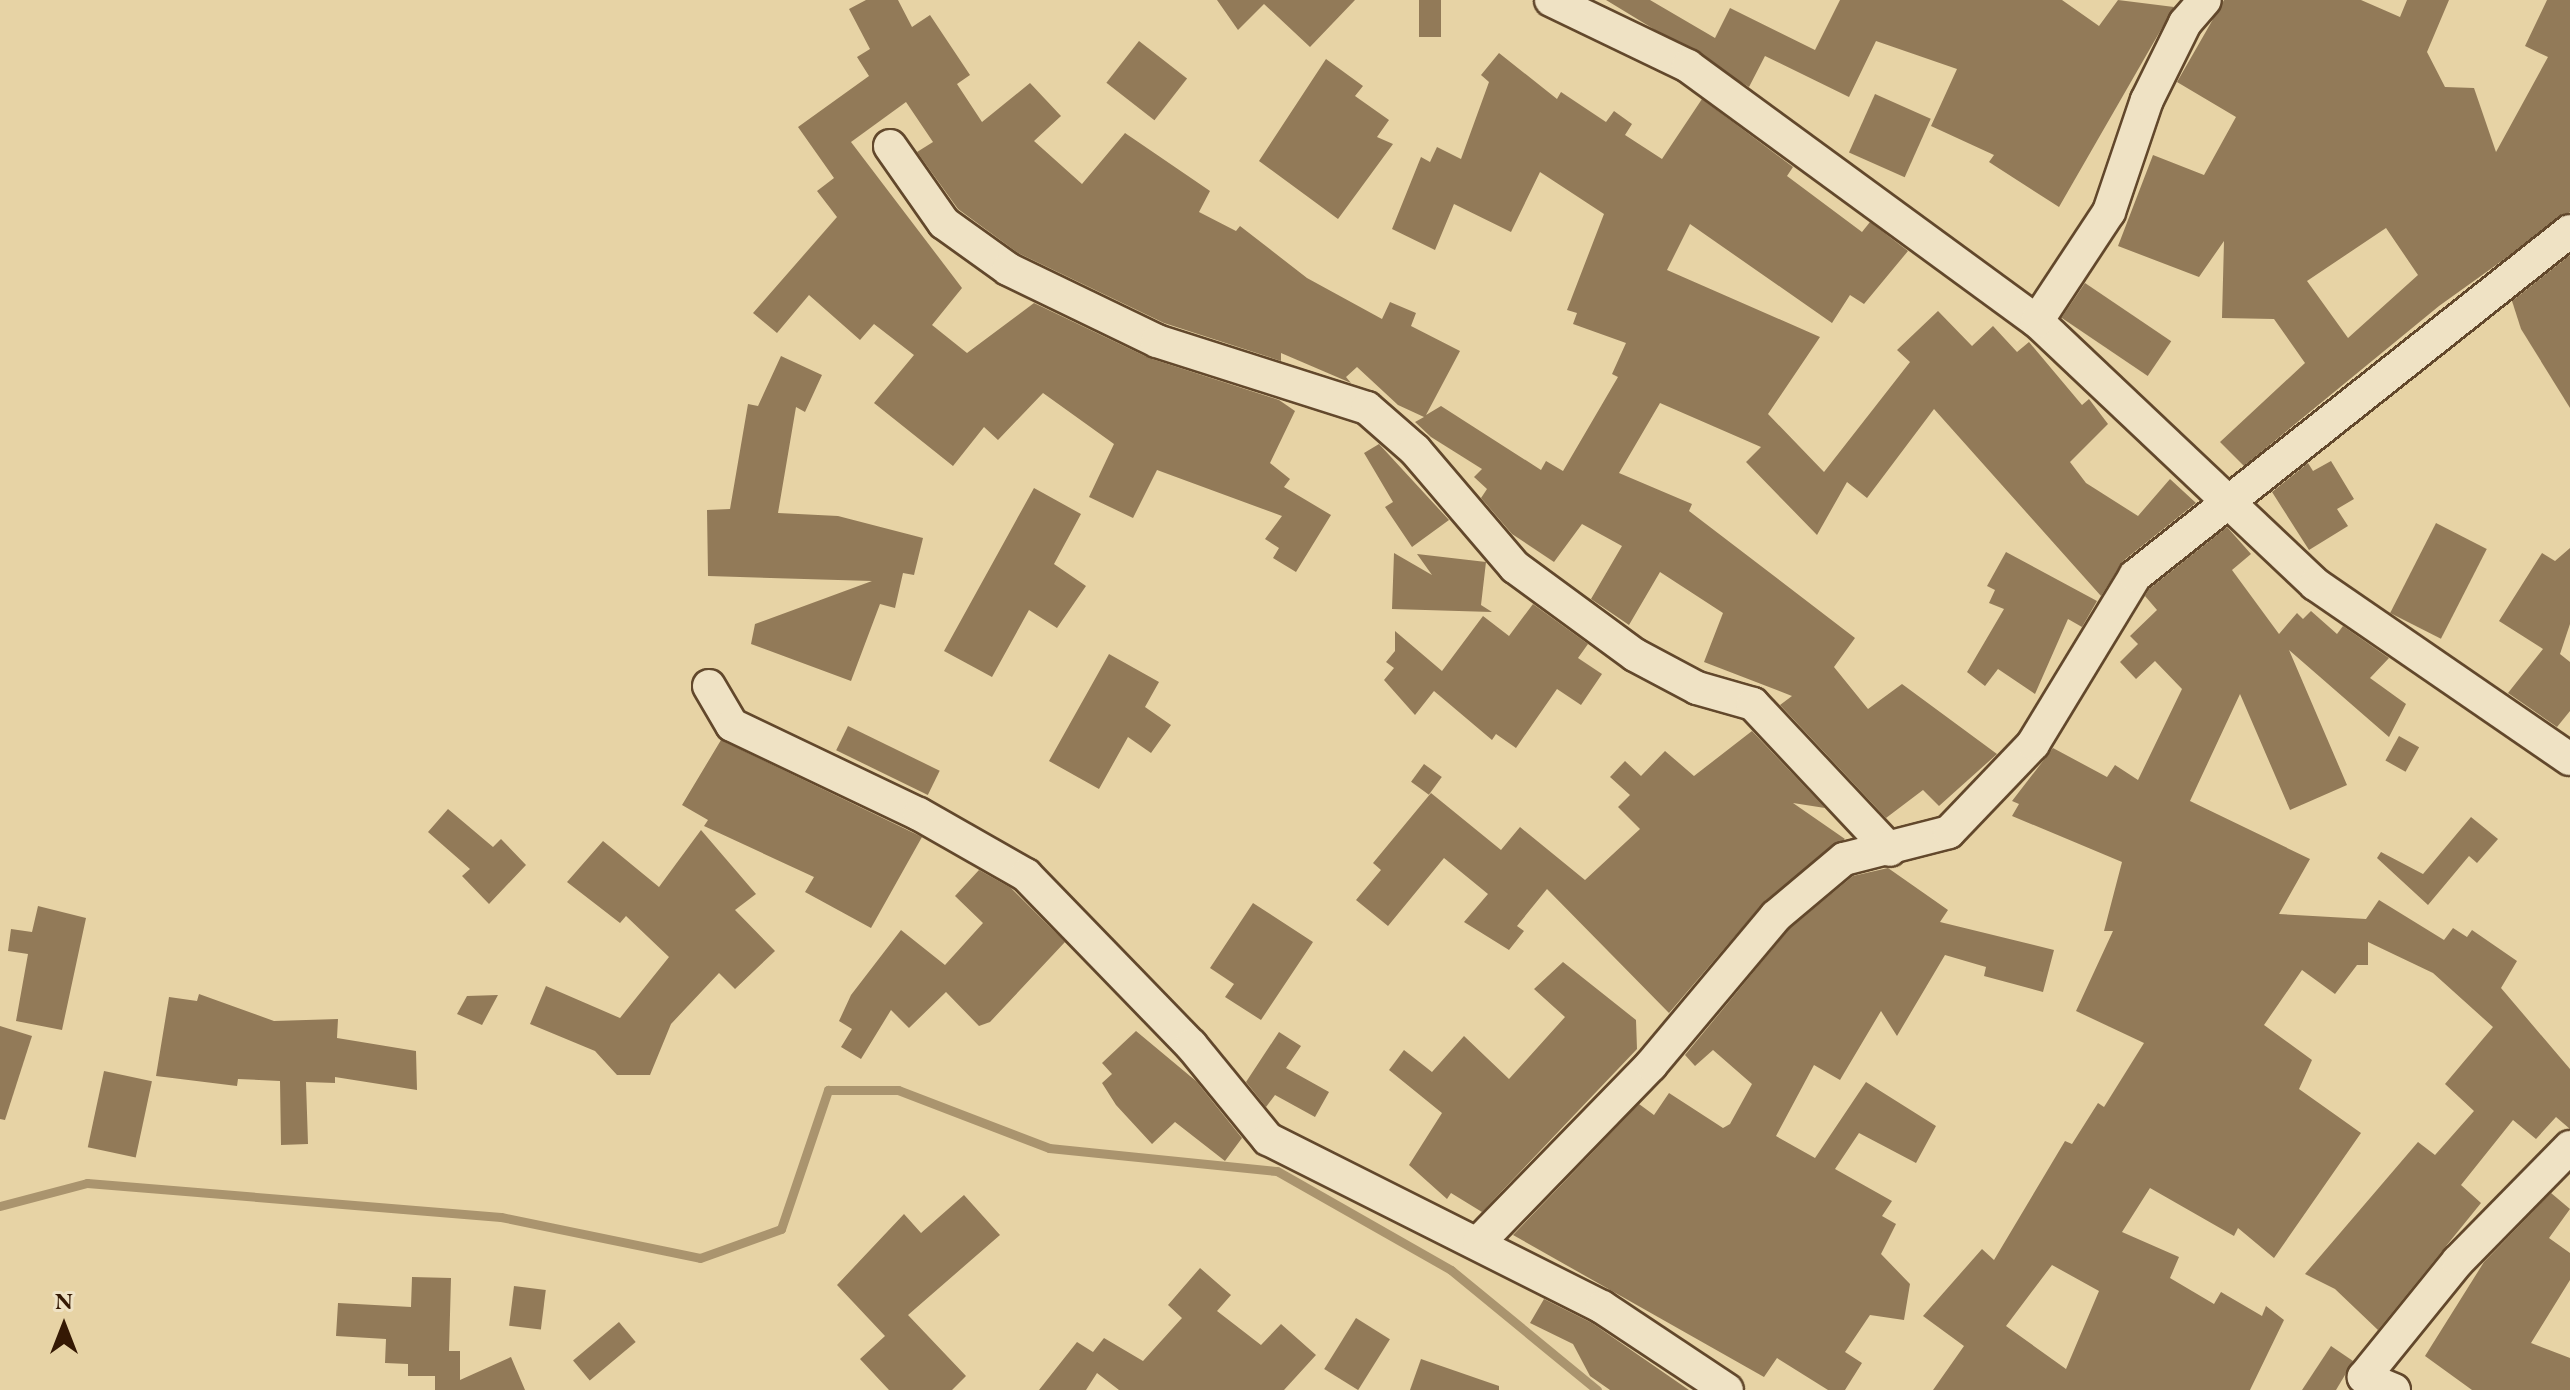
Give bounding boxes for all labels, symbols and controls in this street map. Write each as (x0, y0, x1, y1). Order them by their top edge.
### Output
north arrow (24, 1286, 104, 1366)
text: N (55, 1287, 73, 1316)

